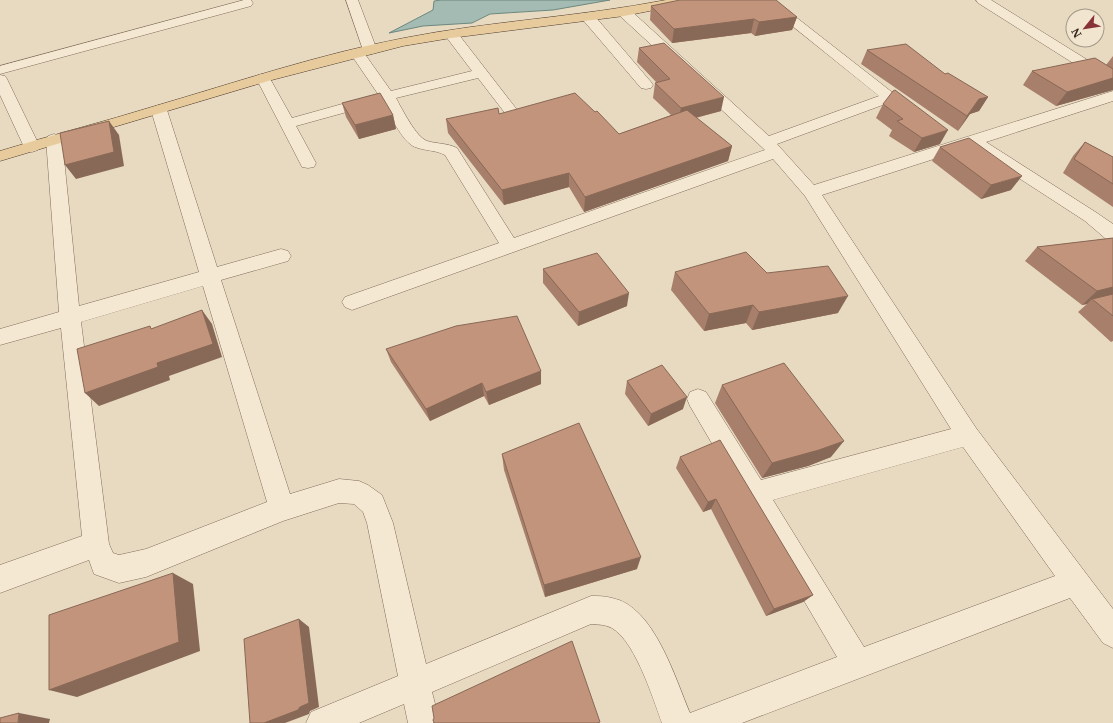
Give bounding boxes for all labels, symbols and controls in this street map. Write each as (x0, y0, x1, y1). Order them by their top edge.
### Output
north arrow (1065, 8, 1105, 48)
text: N (1067, 25, 1085, 41)

